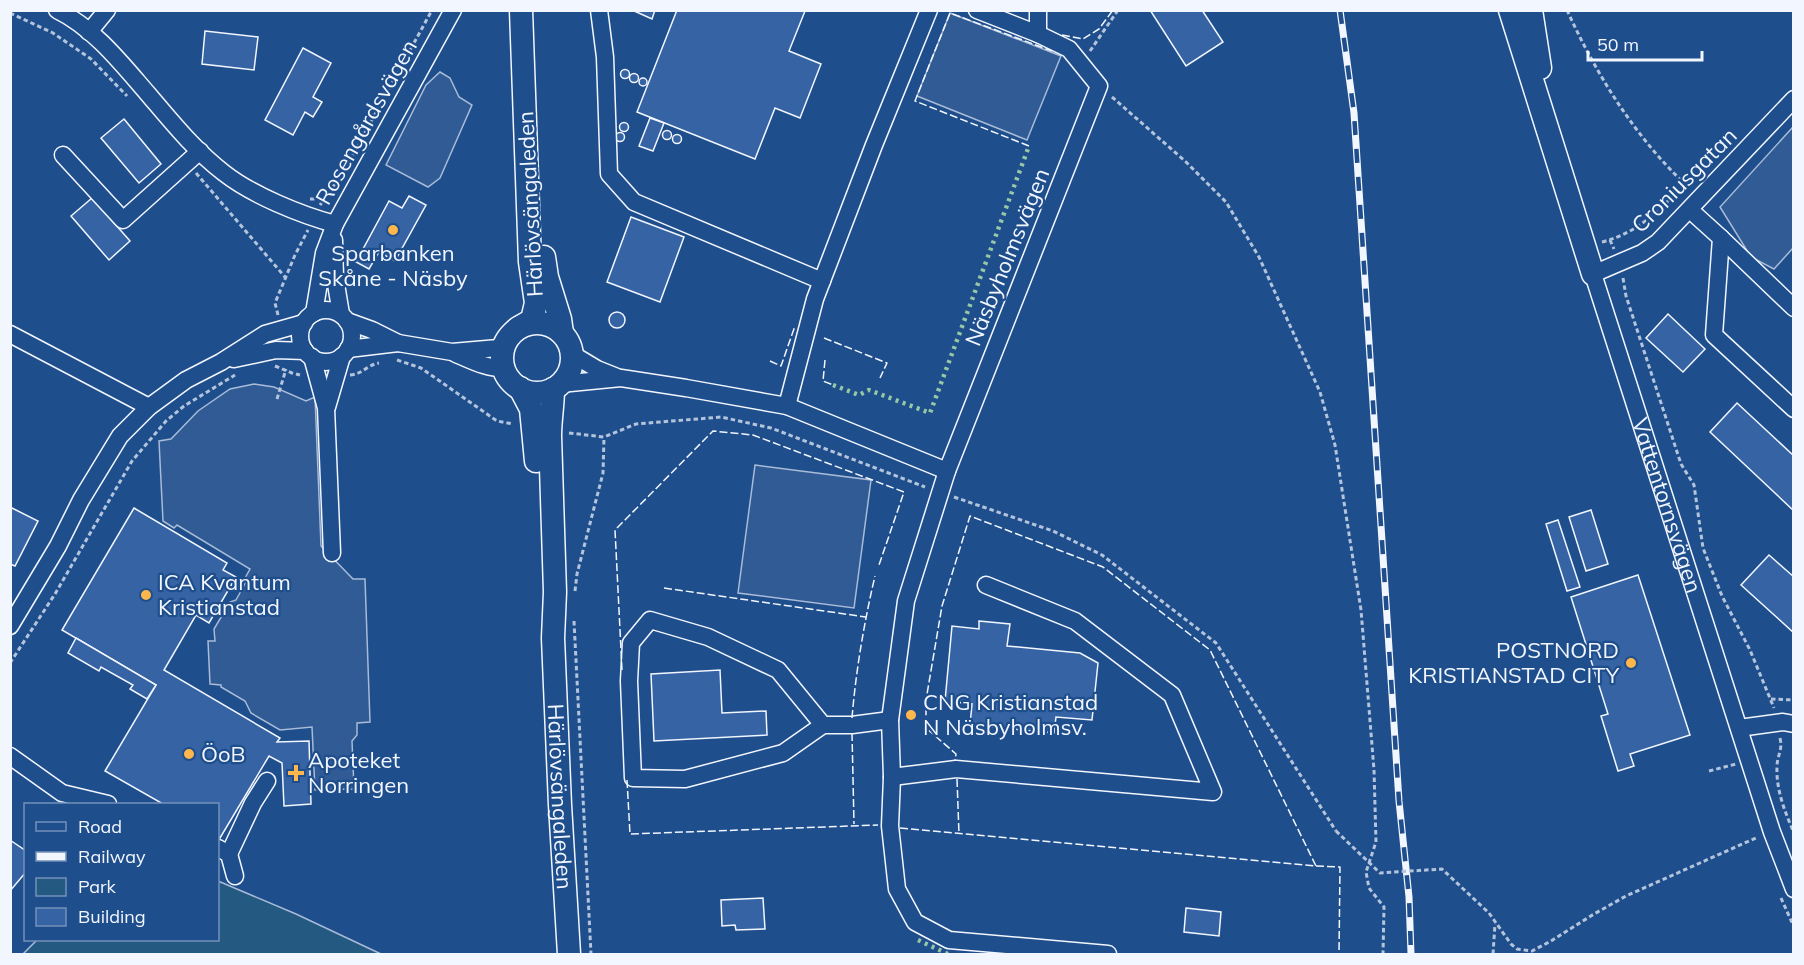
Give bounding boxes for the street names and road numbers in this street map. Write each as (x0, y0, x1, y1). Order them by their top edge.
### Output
street label: Rosengårdsvägen (309, 35, 423, 209)
street label: Härlövsängaleden (511, 110, 549, 298)
street label: Croniusgatan (1626, 122, 1742, 238)
street label: Näsbyholmsvägen (959, 164, 1055, 350)
street label: Vattentornsvägen (1626, 414, 1708, 596)
street label: Härlövsängaleden (542, 703, 579, 890)

